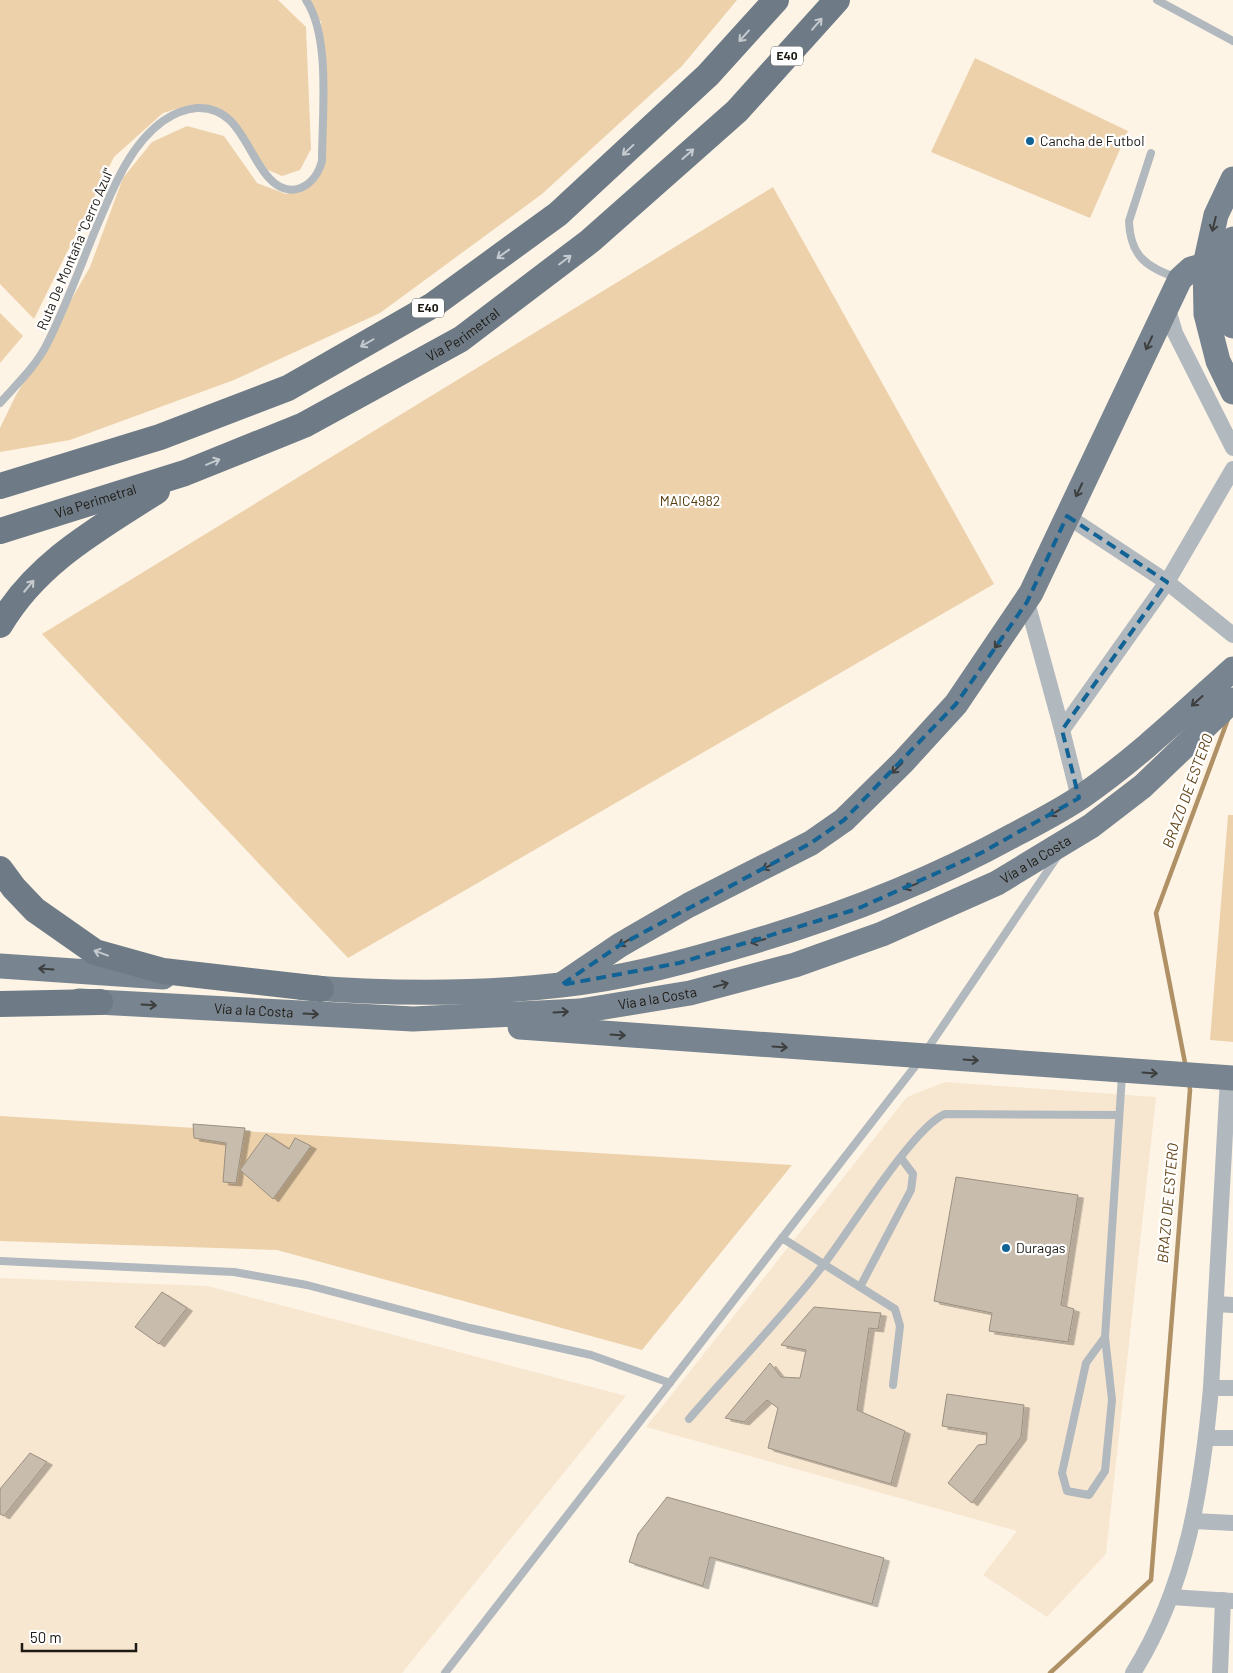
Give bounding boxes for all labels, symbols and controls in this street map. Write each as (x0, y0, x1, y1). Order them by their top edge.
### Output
one-way arrow (811, 17, 822, 30)
one-way arrow (738, 30, 749, 43)
road number: E40 (771, 46, 803, 66)
place label: Cancha de Futbol (1040, 132, 1144, 149)
marker: Cancha de Futbol (1024, 135, 1036, 147)
one-way arrow (621, 144, 634, 156)
one-way arrow (681, 149, 694, 160)
street label: Ruta De Montaña "Cerro Azul" (33, 165, 117, 332)
one-way arrow (1209, 216, 1218, 232)
one-way arrow (497, 249, 511, 259)
one-way arrow (558, 255, 572, 265)
road number: E40 (412, 298, 444, 318)
street label: Vía Perimetral (423, 304, 503, 365)
one-way arrow (1144, 335, 1153, 350)
one-way arrow (361, 338, 375, 348)
one-way arrow (205, 456, 220, 466)
street label: Vía Perimetral (52, 480, 138, 521)
one-way arrow (1074, 482, 1083, 497)
park label: MAIC4982 (660, 492, 720, 509)
one-way arrow (24, 580, 35, 593)
one-way arrow (994, 635, 1004, 649)
one-way arrow (1190, 695, 1203, 707)
water label: BRAZO DE ESTERO (1158, 731, 1216, 850)
one-way arrow (891, 762, 903, 774)
one-way arrow (1049, 807, 1063, 817)
street label: Vía a la Costa (997, 831, 1074, 887)
one-way arrow (762, 862, 777, 871)
one-way arrow (904, 882, 919, 891)
one-way arrow (751, 936, 767, 946)
one-way arrow (619, 937, 633, 947)
one-way arrow (94, 948, 109, 957)
one-way arrow (38, 964, 54, 974)
one-way arrow (712, 980, 728, 989)
street label: Vía a la Costa (617, 983, 698, 1013)
street label: Vía a la Costa (214, 999, 294, 1021)
one-way arrow (140, 1000, 156, 1009)
one-way arrow (552, 1007, 568, 1016)
one-way arrow (303, 1009, 319, 1018)
one-way arrow (610, 1030, 626, 1039)
one-way arrow (772, 1042, 788, 1051)
one-way arrow (963, 1056, 979, 1065)
one-way arrow (1142, 1068, 1158, 1077)
water label: BRAZO DE ESTERO (1153, 1142, 1181, 1264)
place label: Duragas (1016, 1239, 1066, 1256)
marker: Duragas (1000, 1242, 1012, 1254)
scale bar (22, 1620, 136, 1652)
text: 50 m (30, 1628, 62, 1646)

